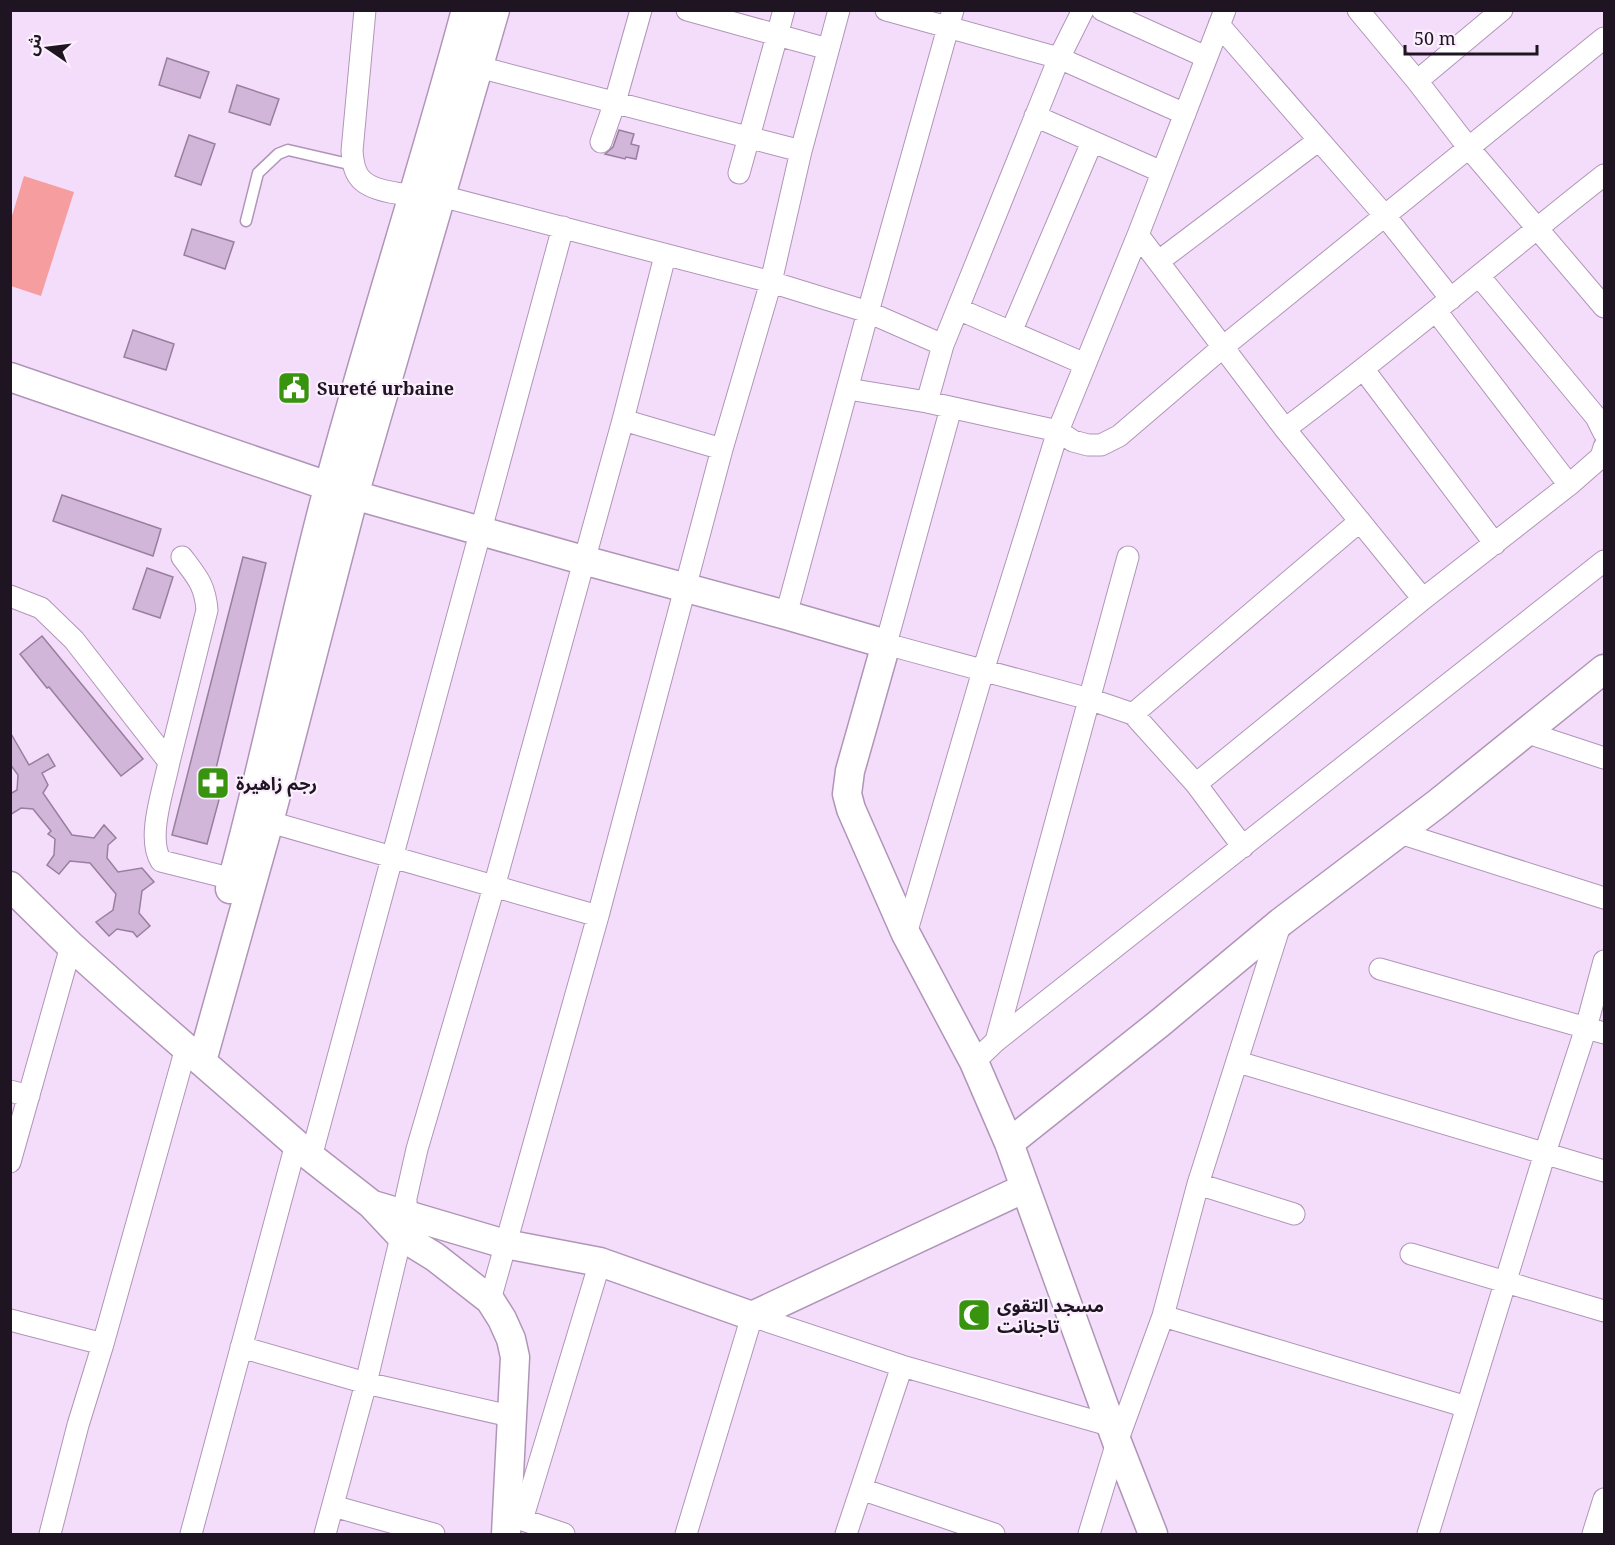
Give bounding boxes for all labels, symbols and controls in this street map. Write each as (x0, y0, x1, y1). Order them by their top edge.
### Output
north arrow (18, 18, 78, 78)
scale bar (1405, 18, 1537, 56)
text: 50 m (1414, 26, 1456, 50)
text: ش (20, 31, 47, 58)
public building icon: Sureté urbaine (276, 370, 312, 406)
place label: Sureté urbaine (317, 376, 454, 400)
pharmacy icon: رجم زاهيرة (195, 765, 231, 801)
place label: رجم زاهيرة (236, 771, 317, 797)
place label: مسجد التقوى تاجنانت (997, 1293, 1104, 1338)
mosque icon: مسجد التقوى تاجنانت (956, 1297, 992, 1333)

